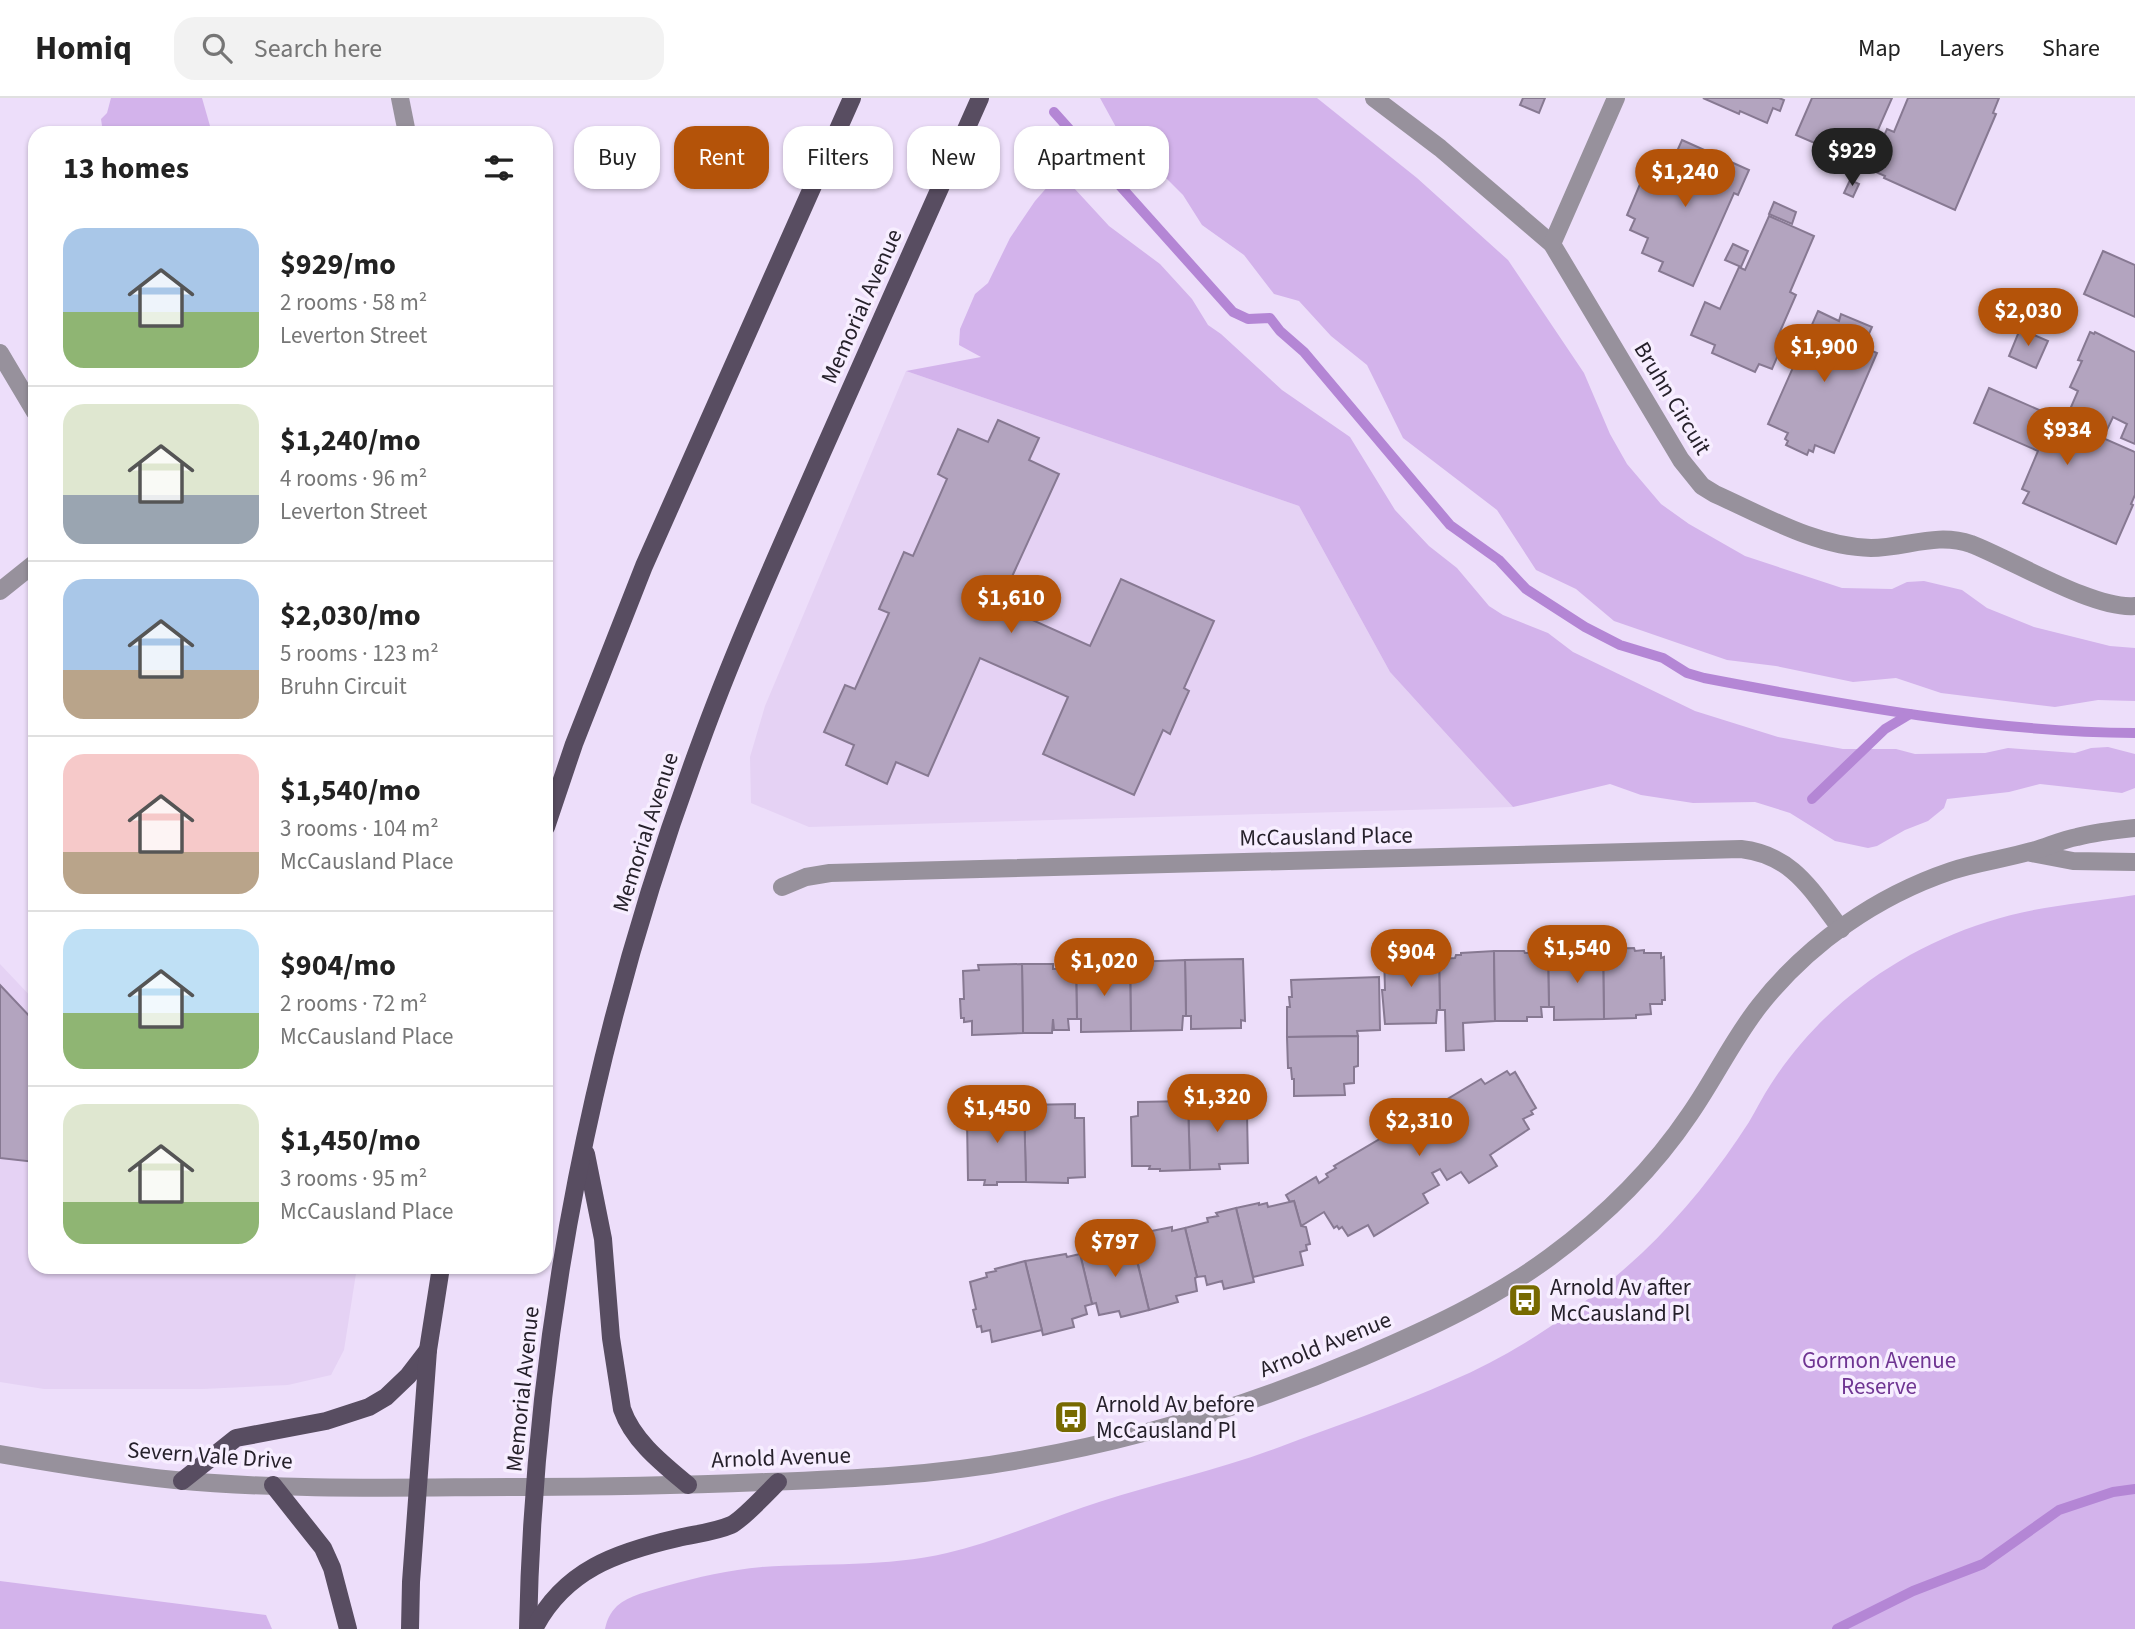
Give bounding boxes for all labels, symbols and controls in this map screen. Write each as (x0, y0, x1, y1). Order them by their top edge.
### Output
search box (174, 17, 664, 80)
text: Homiq (35, 25, 132, 72)
icon: search (198, 29, 236, 67)
text: Search here (254, 30, 382, 67)
text: Map (1858, 31, 1901, 66)
text: Layers (1939, 31, 2004, 66)
text: Share (2042, 31, 2100, 66)
chip: Buy (574, 126, 660, 189)
chip: Rent (674, 126, 769, 189)
chip: Filters (783, 126, 893, 189)
chip: New (907, 126, 1000, 189)
chip: Apartment (1014, 126, 1169, 189)
pin: $929 (1811, 129, 1893, 188)
text: $929 (1828, 134, 1876, 167)
text: 13 homes (63, 147, 189, 190)
icon: filters (480, 149, 518, 187)
pin: $1,240 (1628, 150, 1742, 209)
text: $1,240 (1651, 155, 1719, 188)
street label: Memorial Avenue (813, 224, 910, 389)
text: $929/mo (280, 243, 396, 286)
icon: home (119, 256, 203, 340)
text: 2 rooms · 58 m² (280, 286, 427, 319)
pin: $2,030 (1971, 288, 2085, 348)
text: $2,030 (1994, 294, 2062, 327)
text: Leverton Street (280, 319, 427, 352)
pin: $1,900 (1767, 324, 1881, 384)
text: $1,900 (1790, 330, 1858, 363)
street label: Bruhn Circuit (1626, 335, 1719, 461)
pin: $934 (2026, 408, 2108, 467)
text: $934 (2043, 413, 2091, 446)
text: $1,240/mo (280, 419, 421, 462)
icon: home (119, 432, 203, 516)
text: 4 rooms · 96 m² (280, 462, 427, 495)
text: Leverton Street (280, 495, 427, 528)
pin: $1,610 (954, 575, 1068, 635)
text: $1,610 (977, 581, 1045, 614)
text: $2,030/mo (280, 594, 421, 637)
icon: home (119, 607, 203, 691)
text: 5 rooms · 123 m² (280, 637, 439, 670)
text: Bruhn Circuit (280, 670, 407, 703)
street label: Memorial Avenue (604, 748, 687, 916)
text: $1,540/mo (280, 769, 421, 812)
icon: home (119, 782, 203, 866)
text: 3 rooms · 104 m² (280, 812, 439, 845)
street label: McCausland Place (1239, 818, 1413, 855)
text: McCausland Place (280, 845, 453, 878)
pin: $1,540 (1520, 926, 1634, 985)
pin: $904 (1370, 930, 1452, 989)
text: $1,540 (1543, 931, 1611, 964)
text: $904 (1387, 935, 1435, 968)
pin: $1,020 (1047, 939, 1161, 998)
text: $904/mo (280, 944, 396, 987)
text: $1,020 (1070, 944, 1138, 977)
icon: home (119, 957, 203, 1041)
text: 2 rooms · 72 m² (280, 987, 427, 1020)
text: McCausland Place (280, 1020, 453, 1053)
pin: $1,320 (1160, 1074, 1274, 1134)
text: $1,320 (1183, 1080, 1251, 1113)
pin: $1,450 (940, 1086, 1054, 1145)
text: $1,450 (963, 1091, 1031, 1124)
pin: $2,310 (1362, 1098, 1476, 1158)
text: $2,310 (1385, 1104, 1453, 1137)
text: $1,450/mo (280, 1119, 421, 1162)
icon: home (119, 1132, 203, 1216)
text: 3 rooms · 95 m² (280, 1162, 427, 1195)
text: McCausland Place (280, 1195, 453, 1228)
pin: $797 (1074, 1220, 1156, 1279)
text: $797 (1091, 1225, 1139, 1258)
place label: Arnold Av after McCausland Pl (1550, 1271, 1692, 1330)
bus stop icon: Arnold Av after McCausland Pl (1506, 1281, 1544, 1319)
street label: Arnold Avenue (1254, 1303, 1396, 1386)
street label: Memorial Avenue (497, 1305, 548, 1473)
park label: Gormon Avenue Reserve (1802, 1344, 1956, 1403)
place label: Arnold Av before McCausland Pl (1096, 1388, 1255, 1447)
bus stop icon: Arnold Av before McCausland Pl (1052, 1398, 1090, 1436)
street label: Severn Vale Drive (126, 1433, 294, 1478)
street label: Arnold Avenue (711, 1439, 851, 1476)

